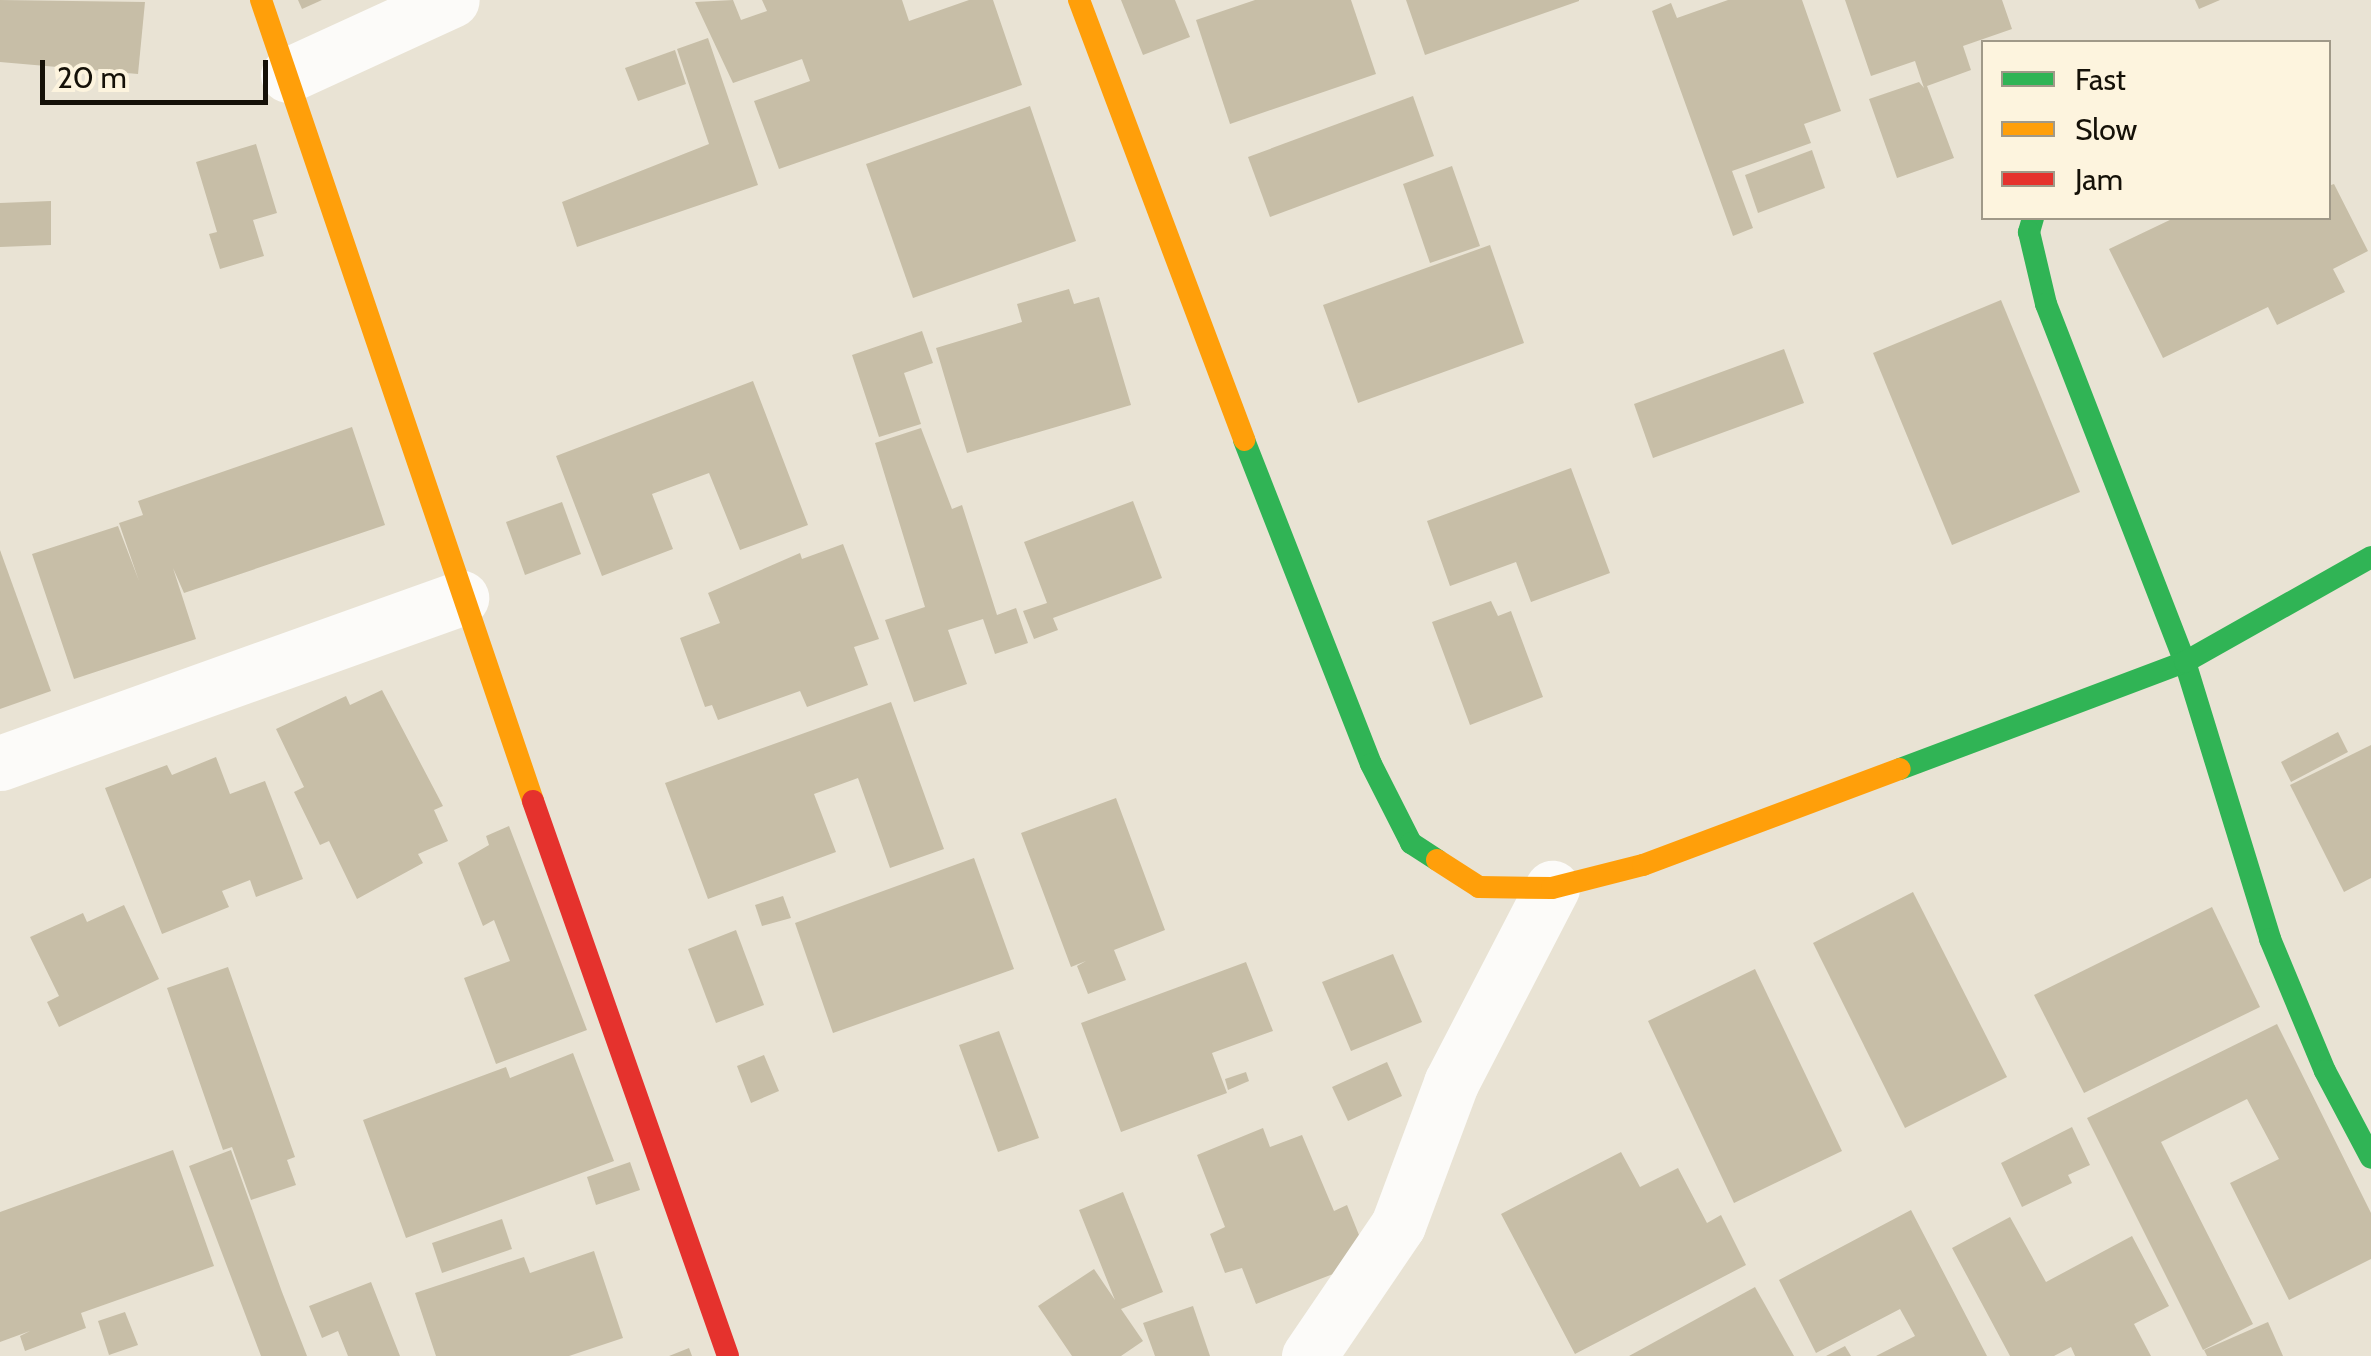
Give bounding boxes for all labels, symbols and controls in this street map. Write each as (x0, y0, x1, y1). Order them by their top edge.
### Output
scale bar (45, 40, 272, 102)
legend (1981, 40, 2331, 220)
text: 20 m (57, 59, 127, 96)
text: Fast (2075, 61, 2126, 98)
text: Slow (2075, 111, 2137, 148)
text: Jam (2075, 161, 2123, 198)

